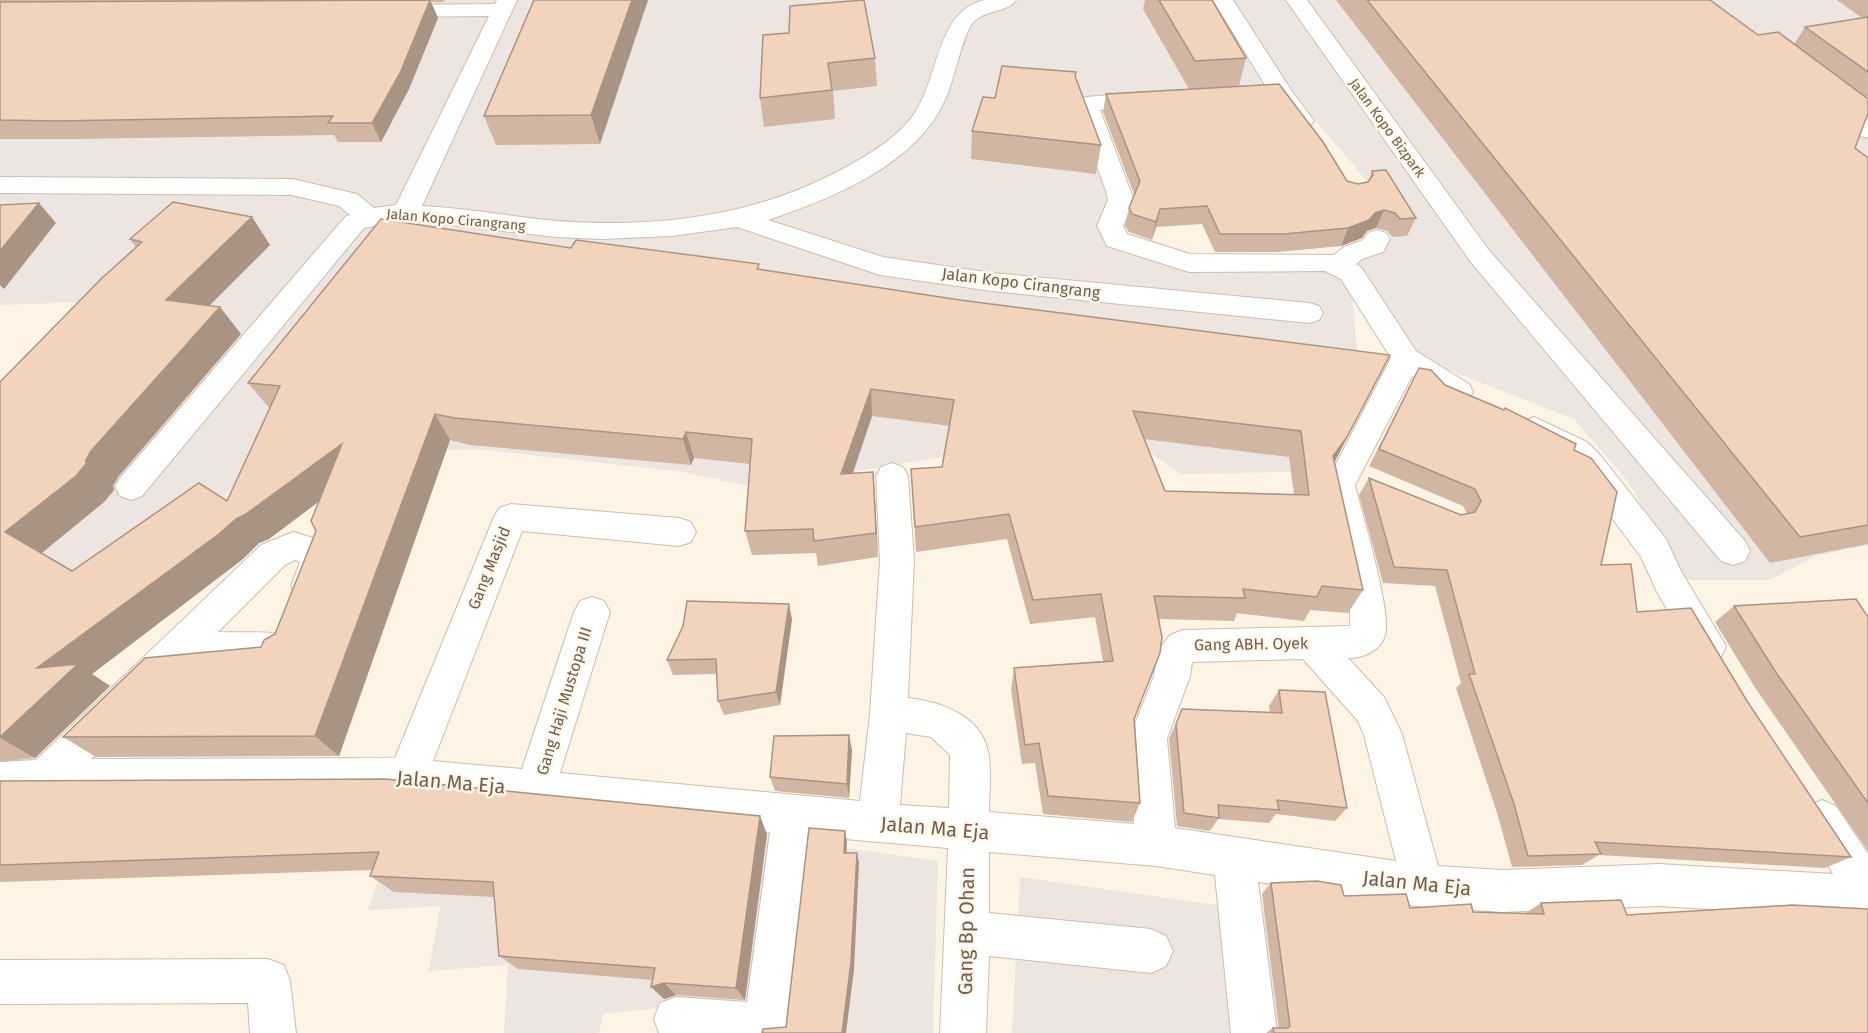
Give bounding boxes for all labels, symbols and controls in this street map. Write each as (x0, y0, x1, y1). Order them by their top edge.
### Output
street label: Jalan Kopo Bizpark (1345, 75, 1429, 182)
street label: Jalan Kopo Cirangrang (386, 205, 527, 235)
street label: Jalan Kopo Cirangrang (941, 264, 1102, 302)
street label: Gang Masjid (464, 524, 514, 612)
street label: Gang Haji Mustopa III (532, 625, 596, 777)
street label: Gang ABH. Oyek (1194, 633, 1309, 654)
street label: Jalan Ma Eja (395, 765, 507, 799)
street label: Jalan Ma Eja (879, 811, 991, 845)
street label: Jalan Ma Eja (1361, 865, 1473, 901)
street label: Gang Bp Ohan (953, 867, 979, 995)

